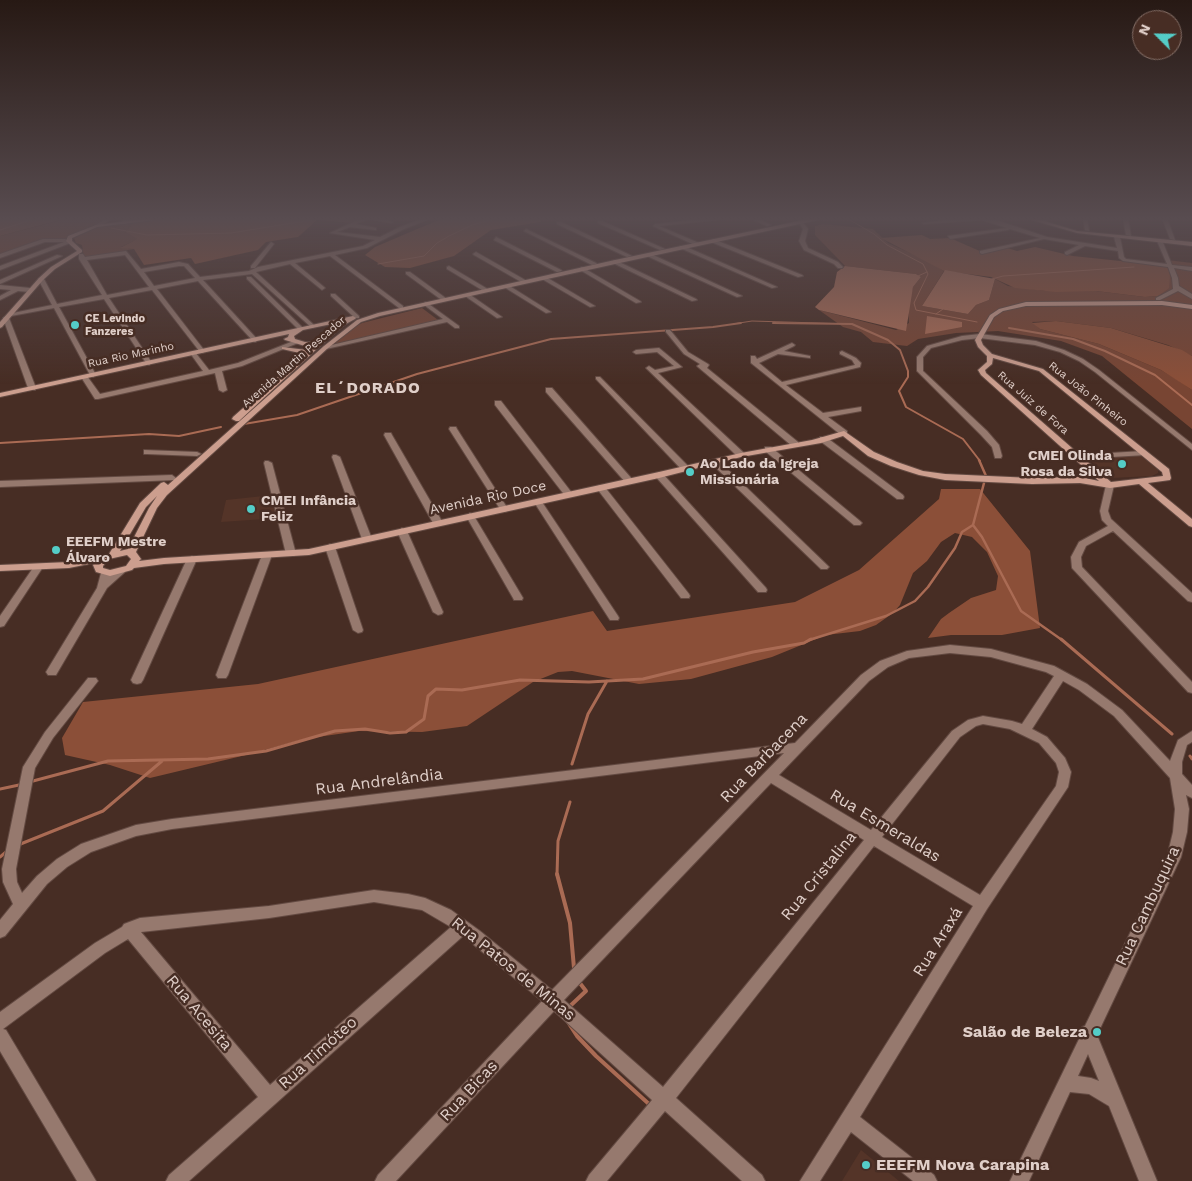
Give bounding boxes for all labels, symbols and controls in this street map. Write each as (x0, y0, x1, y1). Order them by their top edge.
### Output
north arrow (1132, 10, 1182, 60)
text: N (1135, 22, 1154, 37)
place label: CE Levindo Fanzeres (85, 312, 145, 338)
street label: Avenida Martin Pescador (240, 314, 348, 410)
marker: CE Levindo Fanzeres (69, 319, 81, 331)
street label: Rua Rio Marinho (87, 339, 175, 371)
street label: Rua João Pinheiro (1046, 359, 1130, 429)
street label: Rua Juiz de Fora (995, 369, 1071, 437)
district label: EL´DORADO (314, 378, 422, 398)
place label: CMEI Olinda Rosa da Silva (1020, 448, 1112, 481)
place label: Ao Lado da Igreja Missionária (700, 456, 819, 488)
marker: CMEI Olinda Rosa da Silva (1116, 458, 1128, 470)
marker: Ao Lado da Igreja Missionária (684, 466, 696, 478)
street label: Avenida Rio Doce (428, 477, 548, 519)
place label: CMEI Infância Feliz (261, 493, 356, 526)
marker: CMEI Infância Feliz (245, 503, 257, 515)
place label: EEEFM Mestre Álvaro (66, 534, 166, 566)
marker: EEEFM Mestre Álvaro (50, 544, 62, 556)
street label: Rua Barbacena (716, 709, 812, 807)
street label: Rua Andrelândia (314, 765, 444, 799)
street label: Rua Esmeraldas (826, 785, 944, 867)
street label: Rua Cristalina (777, 828, 861, 924)
street label: Rua Cambuquira (1112, 843, 1184, 969)
street label: Rua Araxá (909, 904, 967, 980)
street label: Rua Patos de Minas (447, 913, 579, 1025)
street label: Rua Acesita (162, 972, 236, 1054)
street label: Rua Timóteo (275, 1013, 361, 1093)
place label: Salão de Beleza (963, 1022, 1087, 1042)
marker: Salão de Beleza (1091, 1026, 1103, 1038)
street label: Rua Bicas (436, 1057, 502, 1125)
place label: EEEFM Nova Carapina (876, 1155, 1049, 1175)
marker: EEEFM Nova Carapina (860, 1159, 872, 1171)

